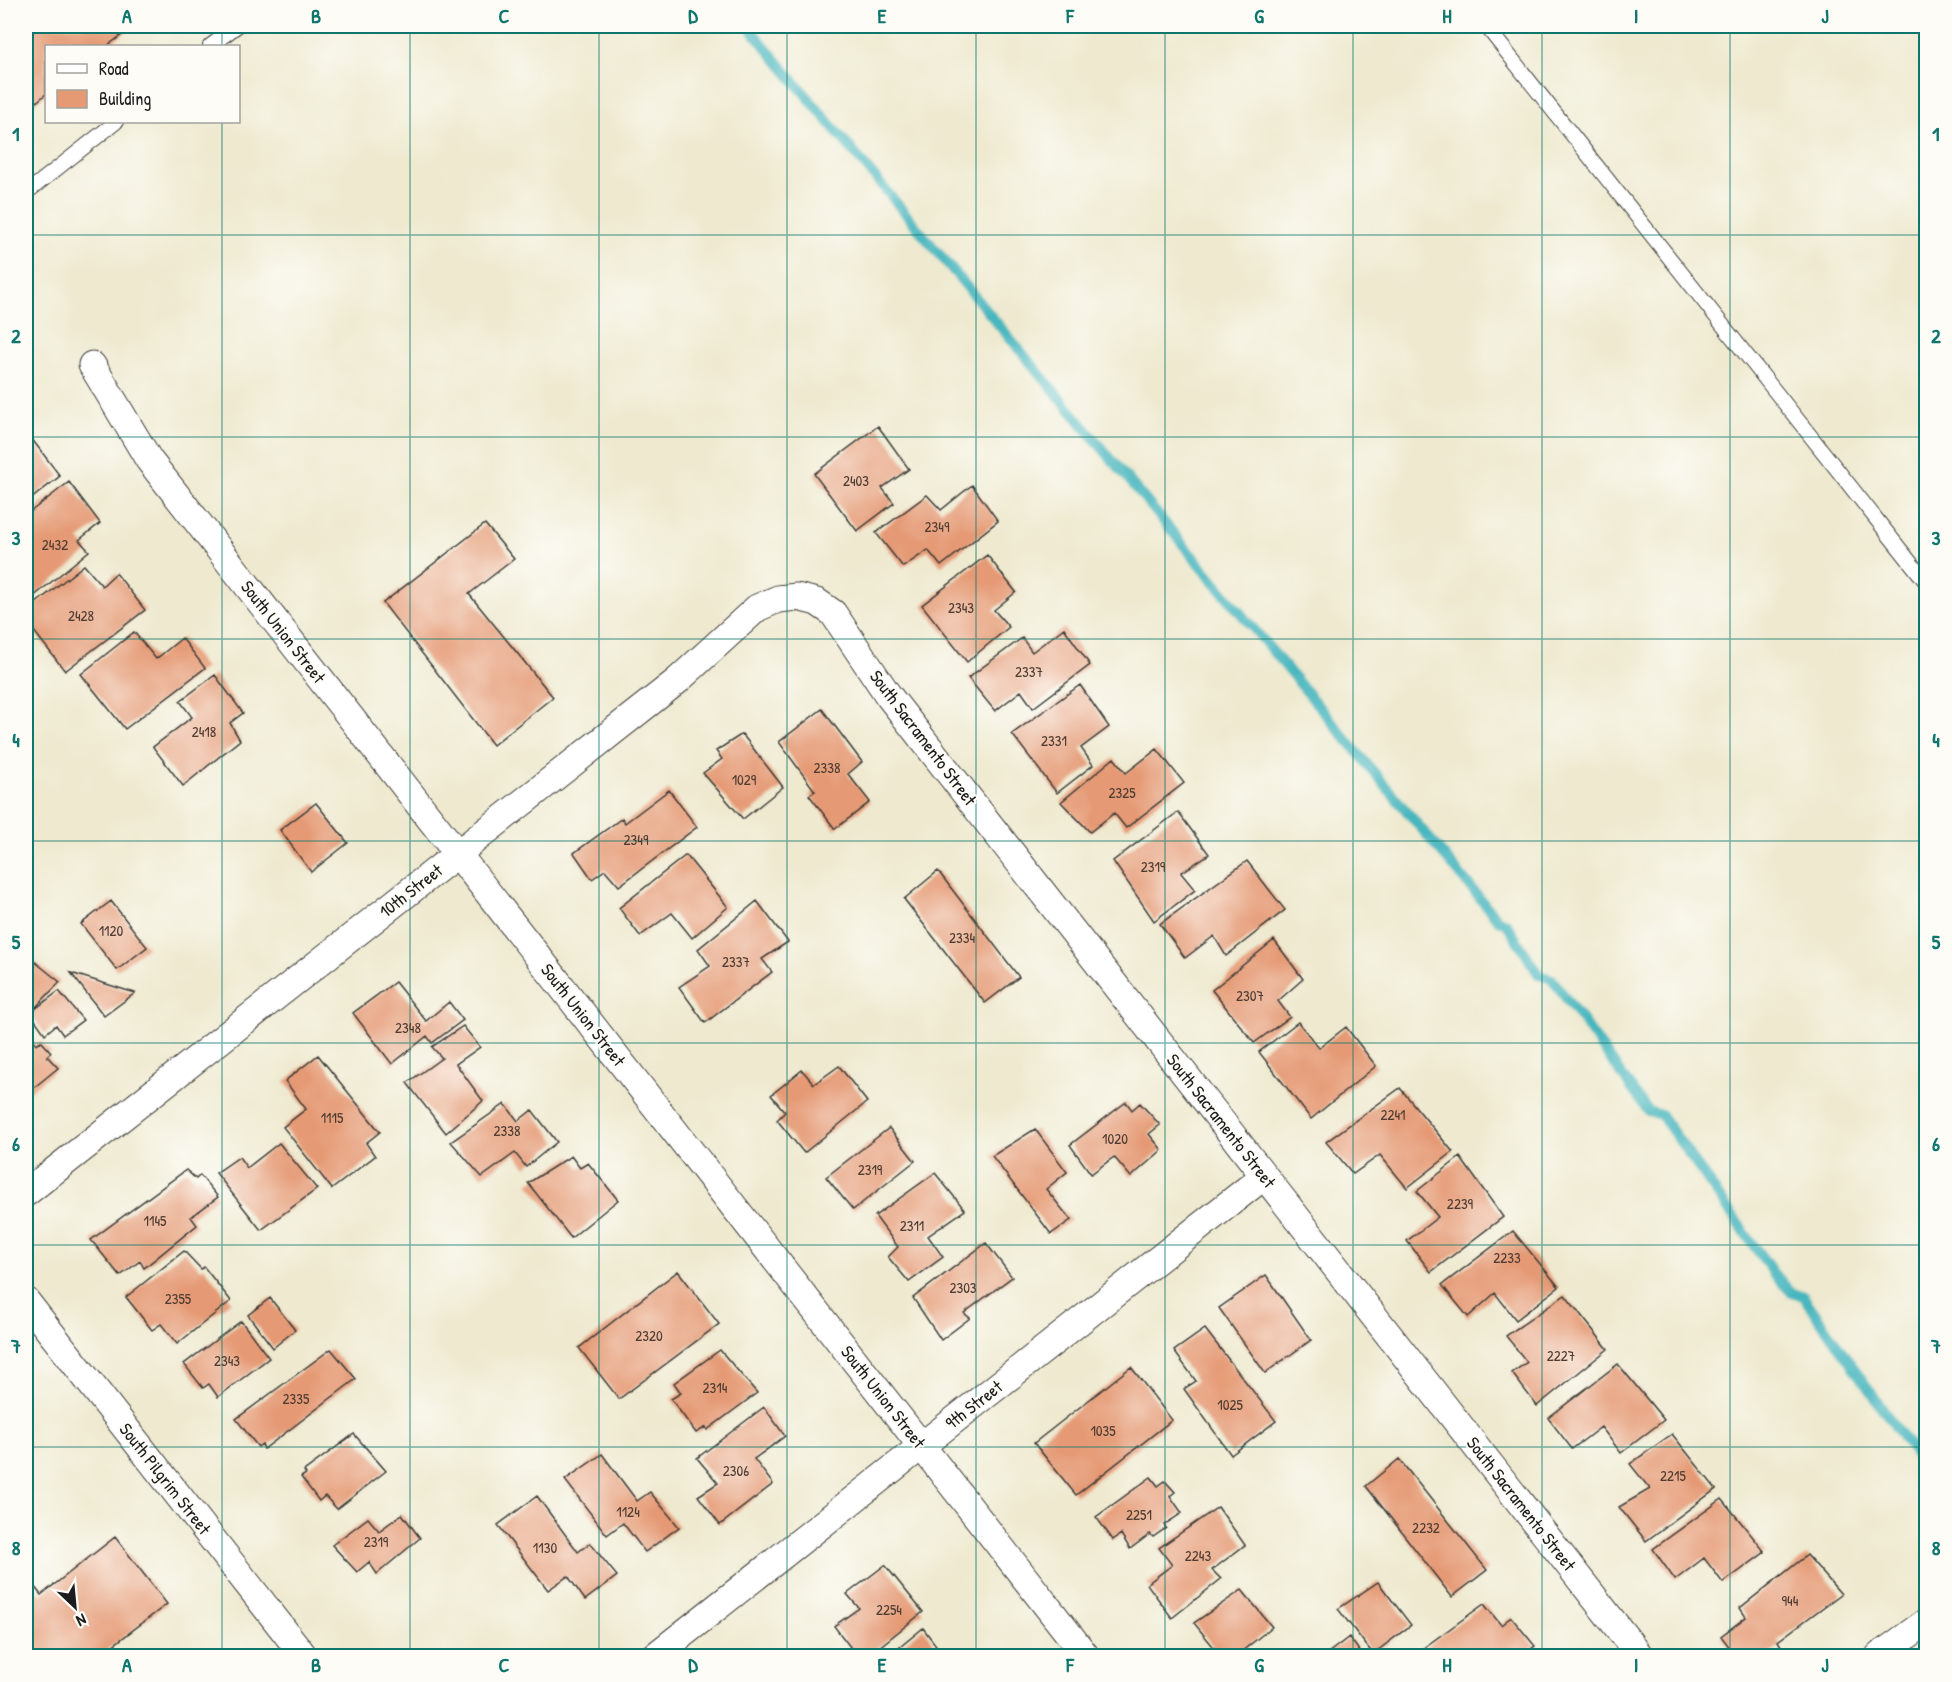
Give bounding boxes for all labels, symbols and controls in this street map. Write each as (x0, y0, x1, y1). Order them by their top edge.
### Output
text: A (122, 2, 132, 29)
text: B (311, 2, 321, 29)
text: C (499, 2, 510, 29)
text: D (688, 2, 698, 29)
text: E (878, 2, 887, 29)
text: F (1065, 2, 1075, 29)
text: G (1254, 2, 1264, 29)
text: H (1442, 2, 1452, 29)
text: I (1634, 2, 1638, 29)
text: J (1821, 2, 1829, 29)
legend (45, 45, 240, 123)
text: Road (99, 56, 129, 81)
text: Building (99, 86, 151, 111)
text: 1 (12, 120, 20, 147)
text: 1 (1932, 120, 1940, 147)
text: 2 (11, 322, 21, 349)
text: 2 (1931, 322, 1941, 349)
house number: 2403 (843, 470, 869, 491)
house number: 2349 (925, 516, 950, 537)
text: 3 (12, 524, 21, 551)
text: 3 (1932, 524, 1941, 551)
house number: 2432 (42, 534, 68, 555)
street label: South Union Street (235, 575, 332, 689)
house number: 2343 (948, 597, 974, 618)
house number: 2428 (68, 605, 94, 626)
house number: 2337 (1015, 661, 1043, 682)
street label: South Sacramento Street (864, 665, 983, 811)
house number: 2418 (192, 721, 216, 742)
text: 4 (12, 726, 20, 753)
text: 4 (1932, 726, 1940, 753)
house number: 2331 (1041, 730, 1067, 751)
house number: 2338 (814, 757, 840, 778)
house number: 1029 (732, 769, 757, 790)
house number: 2325 (1108, 782, 1136, 803)
house number: 2349 (624, 829, 649, 850)
house number: 2319 (1141, 856, 1166, 877)
street label: 10th Street (374, 857, 448, 923)
house number: 1120 (99, 920, 124, 941)
house number: 2334 (949, 927, 975, 948)
text: 5 (12, 928, 21, 955)
text: 5 (1932, 928, 1941, 955)
house number: 2337 (722, 951, 750, 972)
street label: South Union Street (535, 958, 632, 1072)
house number: 2307 (1236, 985, 1264, 1006)
house number: 2348 (395, 1017, 421, 1038)
street label: South Sacramento Street (1161, 1048, 1282, 1194)
house number: 2241 (1380, 1104, 1406, 1125)
house number: 1115 (321, 1107, 344, 1128)
house number: 2338 (494, 1120, 520, 1141)
house number: 1020 (1102, 1128, 1128, 1149)
text: 6 (12, 1130, 20, 1157)
text: 6 (1932, 1130, 1940, 1157)
house number: 2319 (858, 1159, 883, 1180)
house number: 2239 (1447, 1193, 1474, 1214)
house number: 1145 (144, 1210, 167, 1231)
house number: 2311 (900, 1215, 924, 1236)
house number: 2233 (1493, 1247, 1521, 1268)
house number: 2303 (949, 1277, 977, 1298)
house number: 2355 (165, 1288, 192, 1309)
house number: 2320 (635, 1325, 663, 1346)
text: 7 (10, 1332, 21, 1359)
text: 7 (1930, 1332, 1941, 1359)
street label: South Union Street (835, 1340, 932, 1454)
house number: 2227 (1547, 1345, 1575, 1366)
house number: 2343 (214, 1350, 240, 1371)
street label: 9th Street (940, 1374, 1008, 1435)
house number: 2314 (703, 1377, 728, 1398)
house number: 2335 (283, 1388, 310, 1409)
house number: 1025 (1217, 1394, 1243, 1415)
street label: South Pilgrim Street (114, 1418, 217, 1540)
house number: 1035 (1090, 1420, 1116, 1441)
street label: South Sacramento Street (1461, 1431, 1582, 1577)
house number: 2306 (723, 1460, 749, 1481)
house number: 2215 (1660, 1465, 1687, 1486)
house number: 1124 (616, 1501, 640, 1522)
house number: 2251 (1126, 1504, 1152, 1525)
house number: 2232 (1412, 1517, 1440, 1538)
house number: 2319 (364, 1531, 389, 1552)
text: 8 (12, 1534, 21, 1561)
text: 8 (1932, 1534, 1941, 1561)
house number: 1130 (533, 1537, 557, 1558)
house number: 2243 (1185, 1545, 1211, 1566)
north arrow (45, 1577, 105, 1637)
house number: 944 (1782, 1590, 1799, 1611)
house number: 2254 (876, 1599, 902, 1620)
text: N (72, 1609, 90, 1632)
text: A (122, 1651, 132, 1678)
text: B (311, 1651, 321, 1678)
text: C (499, 1651, 510, 1678)
text: D (688, 1651, 698, 1678)
text: E (878, 1651, 887, 1678)
text: F (1065, 1651, 1075, 1678)
text: G (1254, 1651, 1264, 1678)
text: H (1442, 1651, 1452, 1678)
text: I (1634, 1651, 1638, 1678)
text: J (1821, 1651, 1829, 1678)

